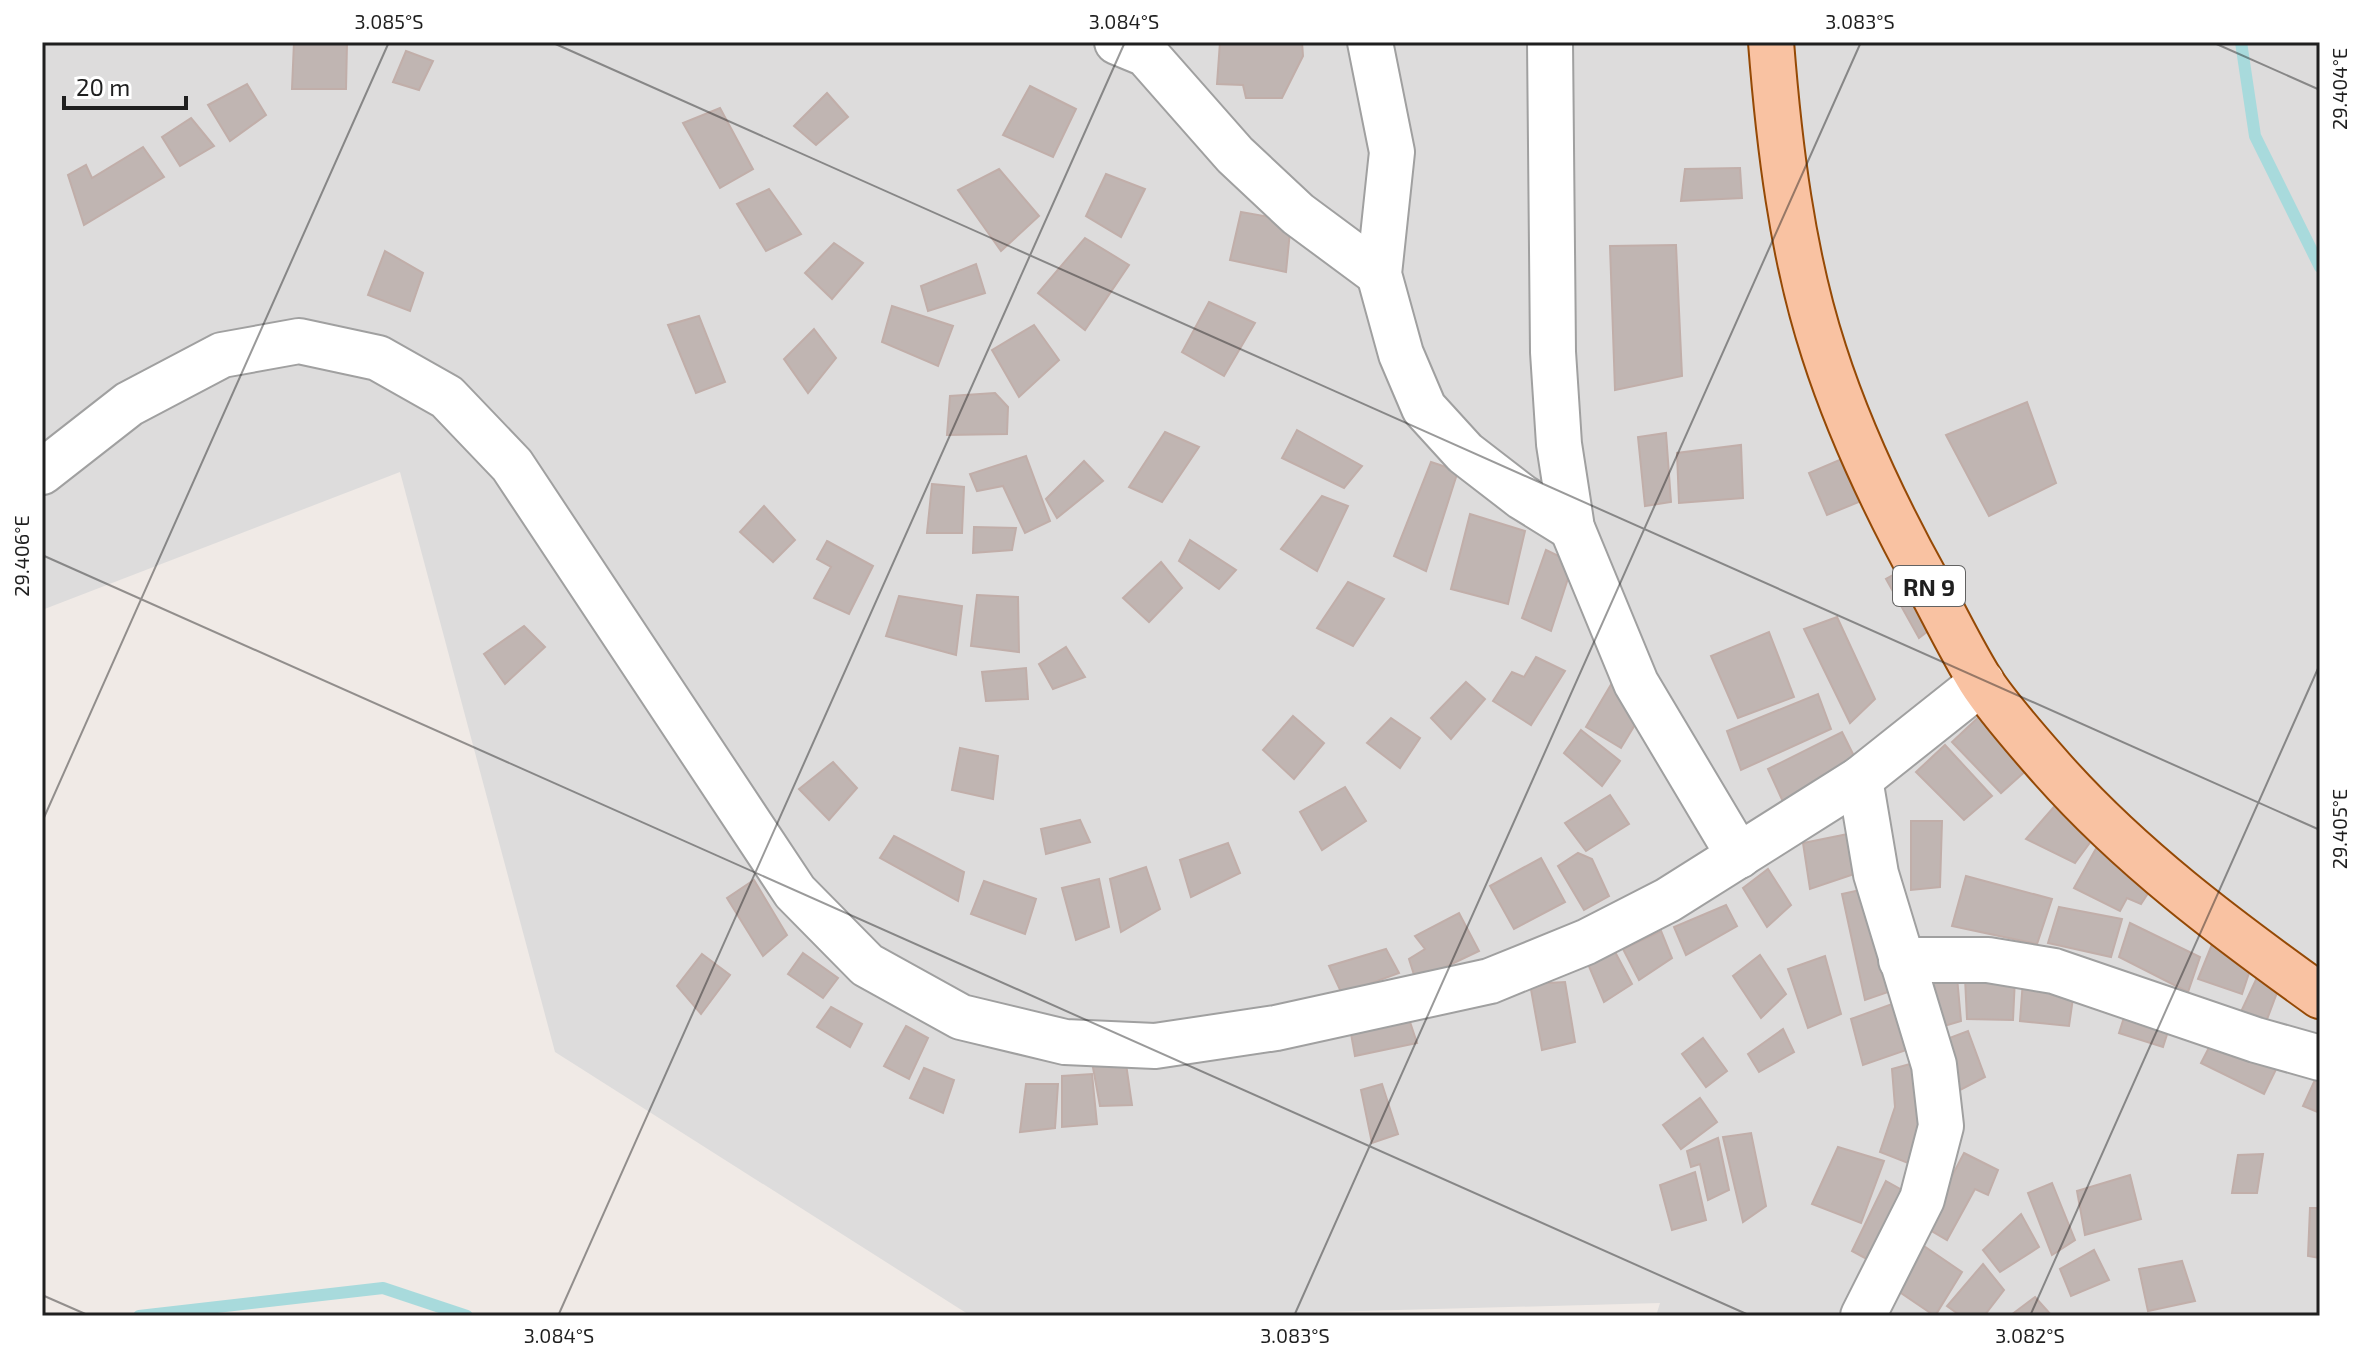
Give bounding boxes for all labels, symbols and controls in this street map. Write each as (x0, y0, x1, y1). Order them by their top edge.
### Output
text: 3.085°S (354, 9, 424, 33)
text: 3.084°S (1089, 9, 1159, 33)
text: 3.083°S (1825, 9, 1895, 33)
text: 29.404°E (2327, 48, 2351, 130)
scale bar (64, 60, 186, 110)
text: 20 m (76, 72, 130, 101)
text: 29.406°E (9, 515, 33, 597)
road number: RN 9 (1893, 566, 1965, 606)
text: 29.405°E (2327, 789, 2351, 869)
text: 3.084°S (524, 1323, 594, 1347)
text: 3.083°S (1260, 1323, 1330, 1347)
text: 3.082°S (1995, 1323, 2065, 1347)

